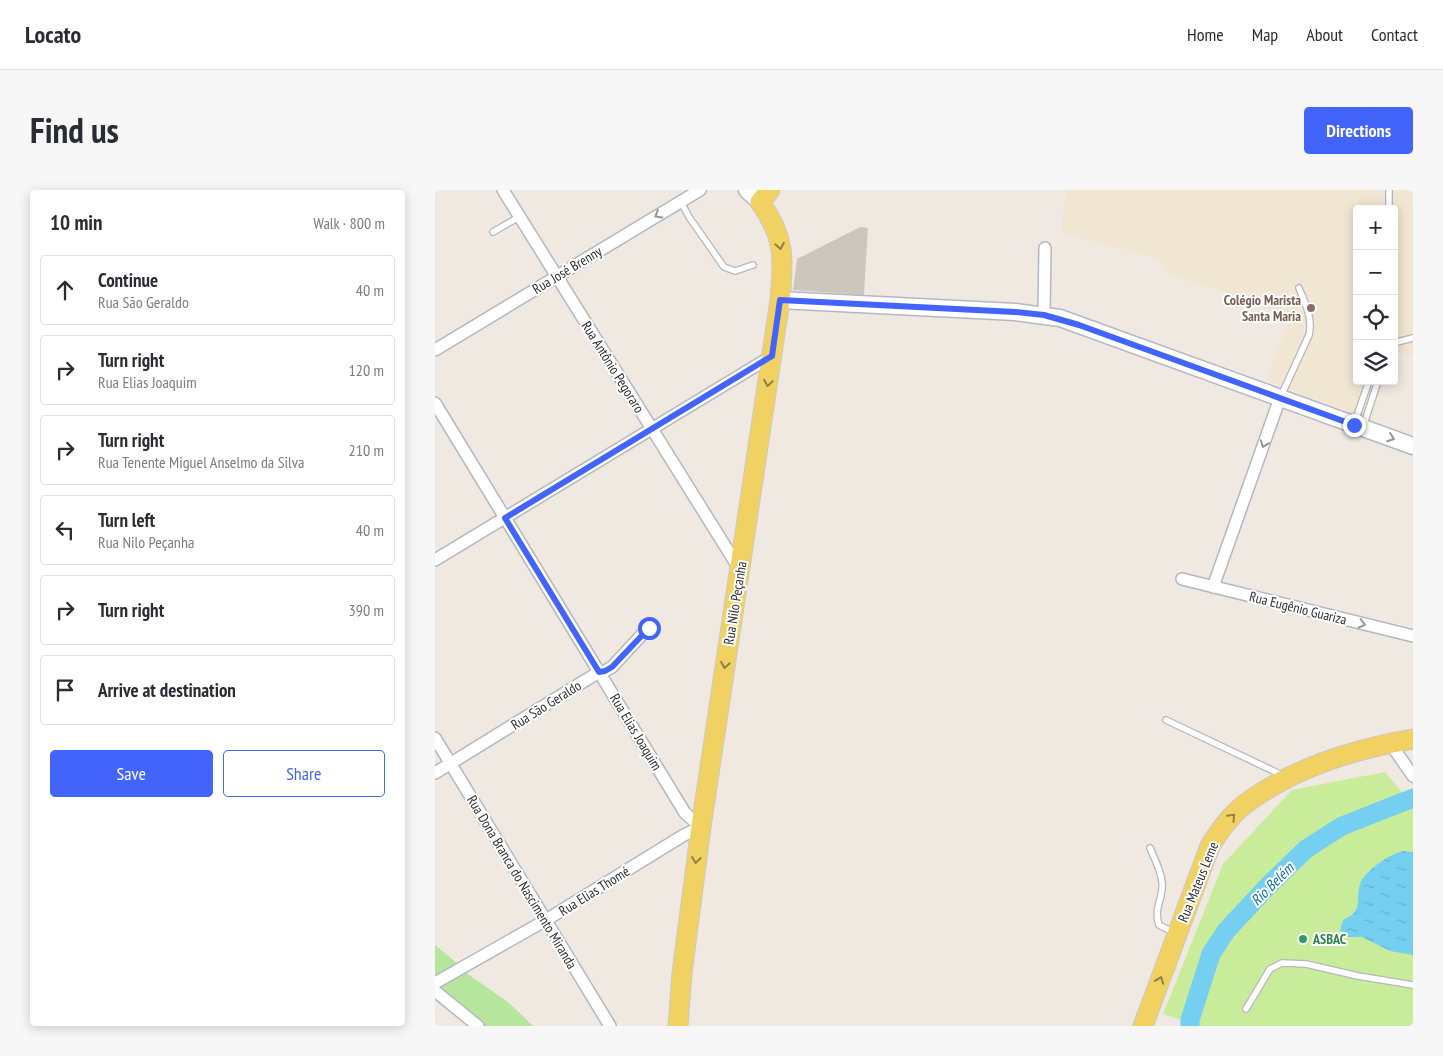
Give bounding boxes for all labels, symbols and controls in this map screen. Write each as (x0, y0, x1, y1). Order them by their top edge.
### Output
text: Locato (25, 19, 81, 50)
text: Home (1187, 23, 1224, 46)
text: Map (1252, 23, 1278, 46)
text: About (1306, 23, 1343, 46)
text: Contact (1371, 23, 1418, 46)
text: Find us (30, 107, 119, 153)
button: Directions (1304, 107, 1413, 154)
map controls (1353, 205, 1398, 385)
button: + (1353, 205, 1398, 250)
text: 10 min (50, 209, 102, 236)
one-way arrow (655, 209, 664, 219)
text: Walk · 800 m (313, 213, 385, 233)
street label: Rua José Brenny (529, 242, 606, 298)
one-way arrow (775, 242, 785, 250)
button: − (1353, 250, 1398, 295)
text: Continue (98, 268, 158, 292)
icon: ahead (51, 276, 79, 304)
text: 40 m (356, 280, 384, 300)
place label: Colégio Marista Santa Maria (1224, 291, 1301, 325)
text: Rua São Geraldo (98, 292, 189, 312)
button: locate (1353, 295, 1398, 340)
marker: Colégio Marista Santa Maria (1305, 302, 1317, 314)
street label: Rua Antônio Pegoraro (578, 318, 648, 416)
button: layers (1353, 340, 1398, 385)
text: Turn right (98, 348, 164, 372)
icon: right (51, 356, 79, 384)
text: 120 m (349, 360, 384, 380)
text: Rua Elias Joaquim (98, 372, 197, 392)
one-way arrow (763, 378, 773, 387)
route end (1343, 414, 1366, 437)
text: Turn right (98, 428, 164, 452)
one-way arrow (1387, 432, 1395, 442)
icon: right (51, 436, 79, 464)
one-way arrow (1260, 439, 1270, 448)
text: 210 m (349, 440, 384, 460)
text: Rua Tenente Miguel Anselmo da Silva (98, 452, 304, 472)
text: Turn left (98, 508, 155, 532)
icon: left (51, 516, 79, 544)
text: 40 m (356, 520, 384, 540)
text: Rua Nilo Peçanha (98, 532, 194, 552)
street label: Rua Nilo Peçanha (720, 560, 750, 646)
street label: Rua Eugênio Guariza (1248, 587, 1348, 629)
icon: right (51, 596, 79, 624)
text: Turn right (98, 598, 164, 622)
text: 390 m (349, 600, 384, 620)
route start (638, 617, 661, 640)
one-way arrow (1358, 618, 1367, 629)
one-way arrow (721, 660, 731, 669)
icon: arrive (51, 676, 79, 704)
street label: Rua São Geraldo (508, 676, 584, 734)
text: Arrive at destination (98, 678, 236, 702)
street label: Rua Elias Joaquim (606, 690, 666, 774)
button: Save (50, 750, 213, 797)
button: Share (223, 750, 385, 797)
street label: Rua Dona Branca do Nascimento Miranda (463, 792, 581, 972)
one-way arrow (1226, 813, 1235, 822)
street label: Rua Mateus Leme (1174, 839, 1222, 925)
one-way arrow (691, 856, 702, 864)
water label: Rio Belém (1247, 858, 1298, 909)
street label: Rua Elias Thomé (555, 862, 633, 920)
place label: ASBAC (1312, 930, 1347, 948)
marker: ASBAC (1297, 933, 1309, 945)
one-way arrow (1154, 977, 1164, 985)

